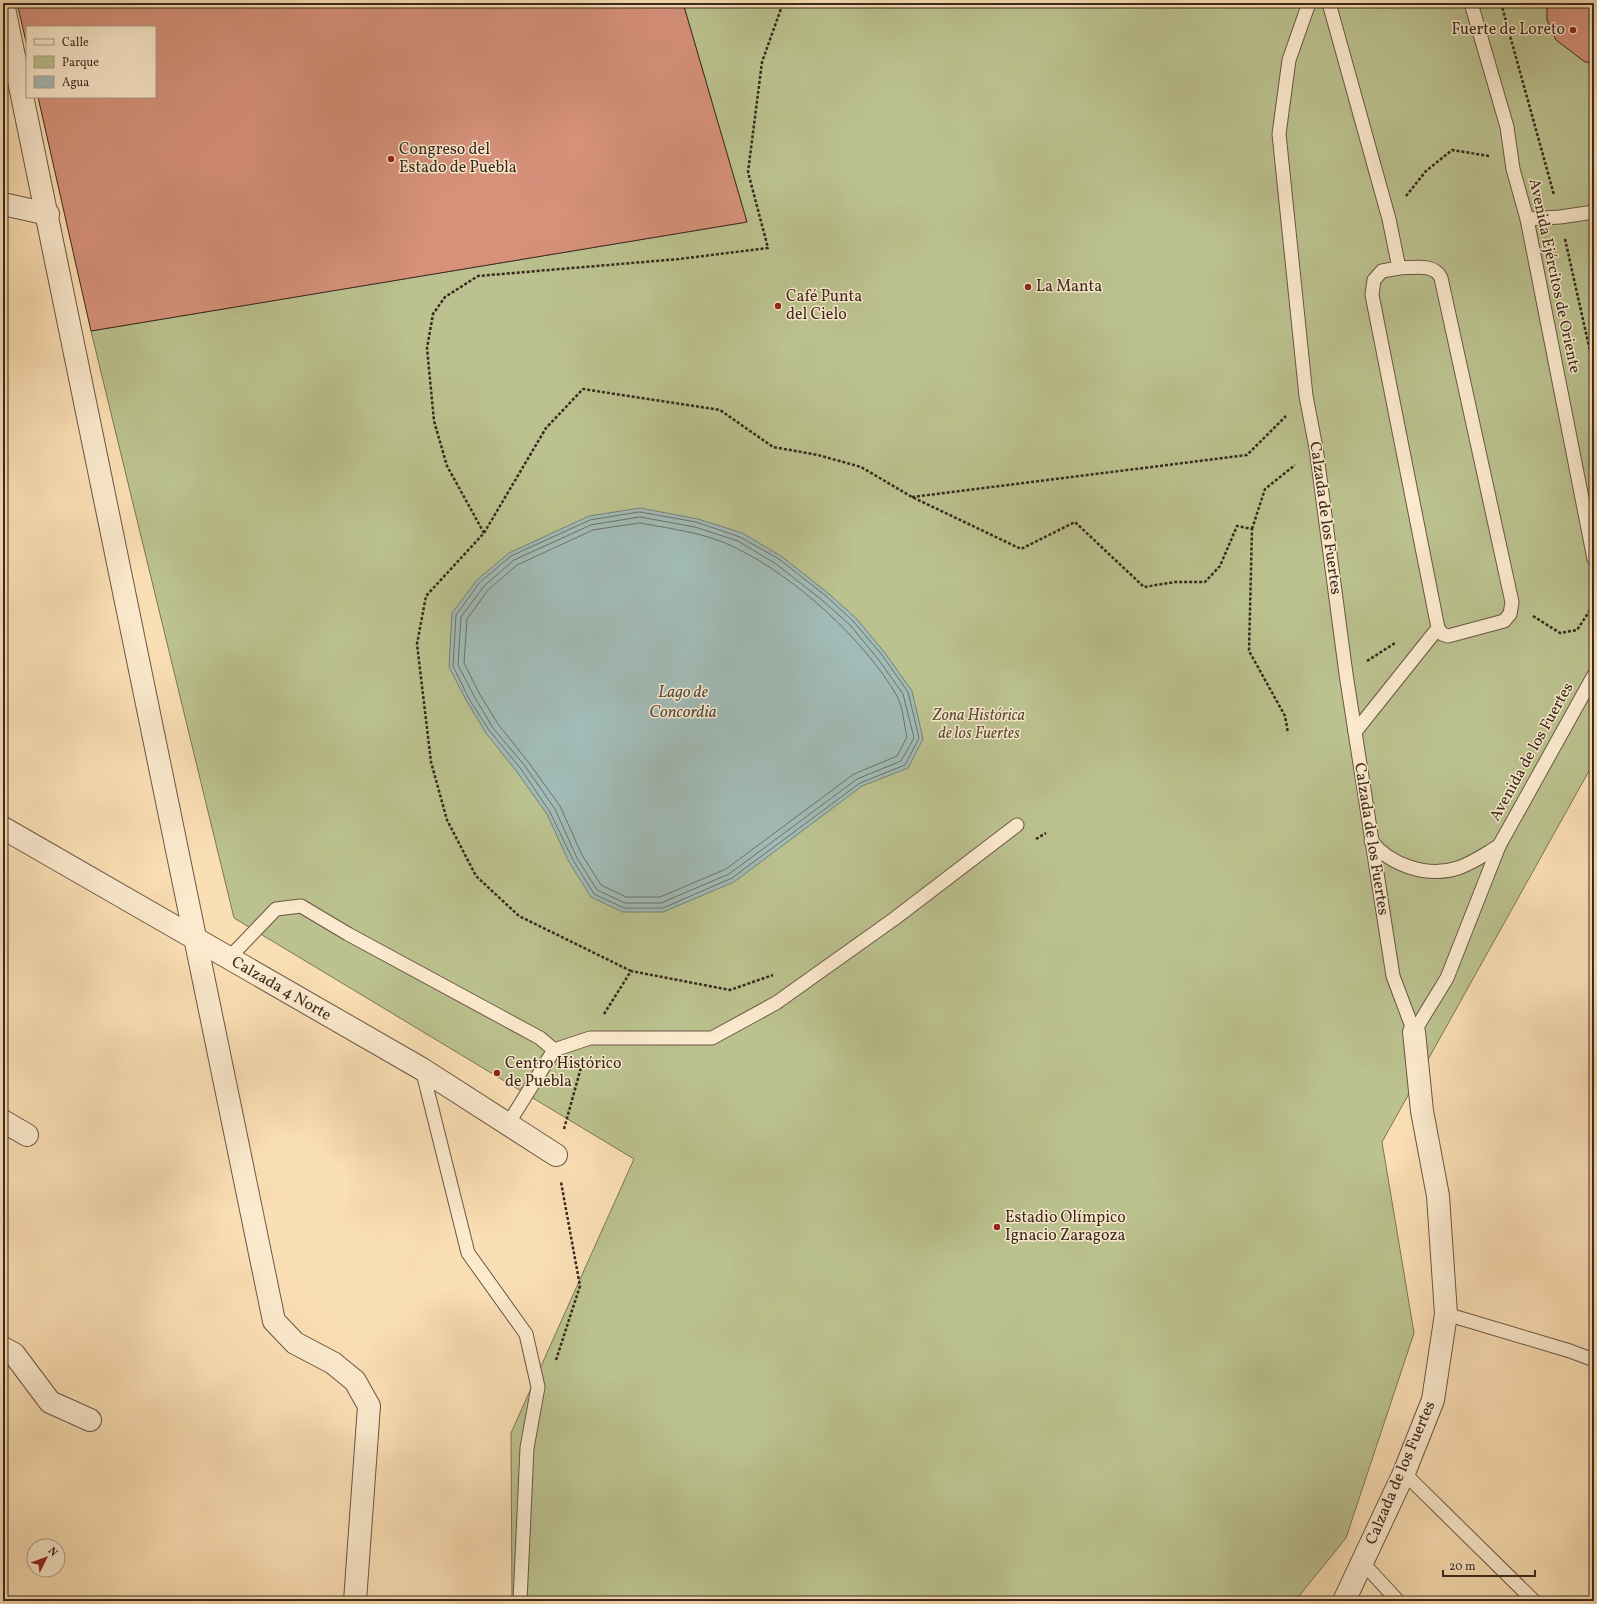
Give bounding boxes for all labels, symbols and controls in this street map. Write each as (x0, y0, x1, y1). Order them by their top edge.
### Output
place label: Fuerte de Loreto (1451, 19, 1565, 41)
marker: Fuerte de Loreto (1568, 25, 1578, 35)
legend (26, 26, 156, 98)
text: Calle (62, 35, 89, 51)
text: Parque (62, 55, 99, 71)
text: Agua (62, 75, 89, 91)
place label: Congreso del Estado de Puebla (399, 139, 517, 179)
marker: Congreso del Estado de Puebla (386, 154, 396, 164)
street label: Avenida Ejércitos de Oriente (1523, 177, 1585, 375)
place label: La Manta (1036, 276, 1102, 298)
marker: La Manta (1023, 282, 1033, 292)
place label: Café Punta del Cielo (786, 286, 862, 326)
marker: Café Punta del Cielo (773, 301, 783, 311)
street label: Calzada de los Fuertes (1303, 440, 1347, 596)
street label: Avenida de los Fuertes (1485, 678, 1579, 825)
water label: Lago de Concordia (649, 681, 717, 724)
park label: Zona Histórica de los Fuertes (932, 705, 1026, 745)
street label: Calzada de los Fuertes (1348, 761, 1394, 917)
street label: Calzada 4 Norte (227, 951, 335, 1027)
place label: Centro Histórico de Puebla (505, 1053, 621, 1093)
marker: Centro Histórico de Puebla (492, 1068, 502, 1078)
place label: Estadio Olímpico Ignacio Zaragoza (1005, 1207, 1126, 1247)
marker: Estadio Olímpico Ignacio Zaragoza (992, 1222, 1002, 1232)
street label: Calzada de los Fuertes (1361, 1398, 1441, 1548)
north arrow (26, 1538, 66, 1578)
text: N (44, 1544, 61, 1560)
scale bar (1443, 1552, 1535, 1578)
text: 20 m (1449, 1559, 1476, 1575)

